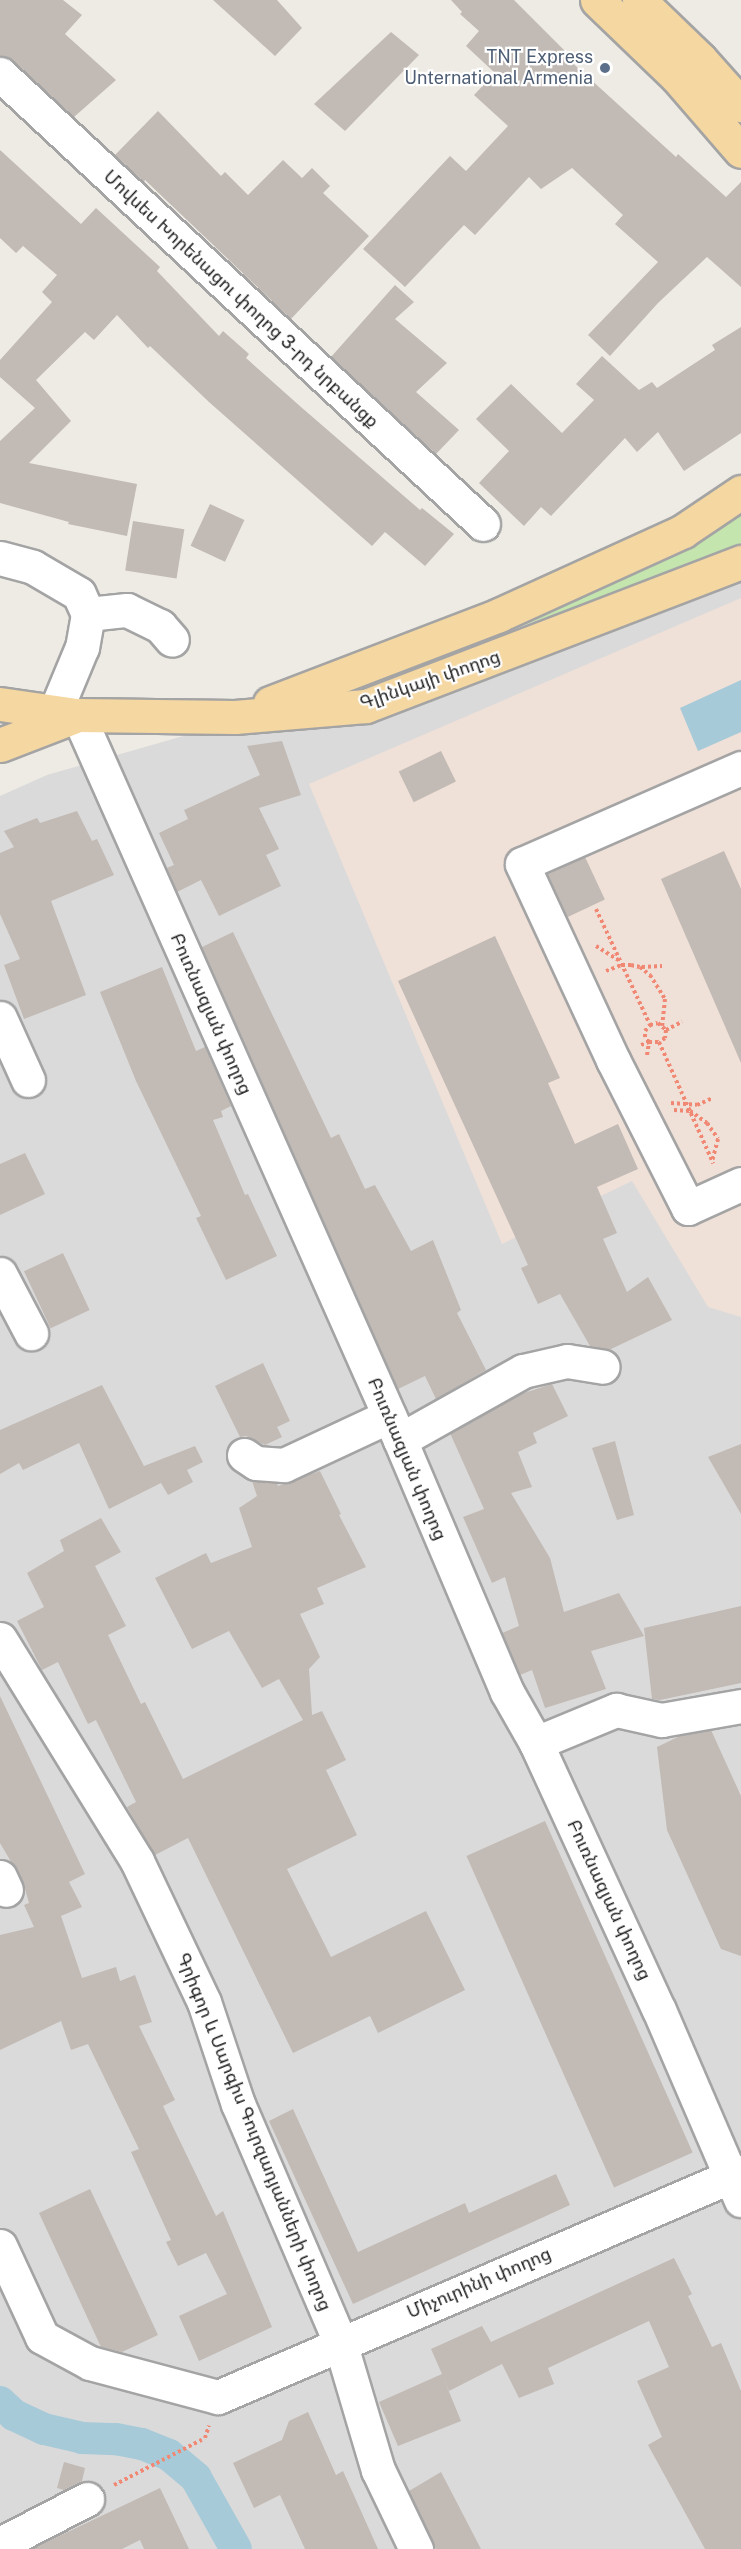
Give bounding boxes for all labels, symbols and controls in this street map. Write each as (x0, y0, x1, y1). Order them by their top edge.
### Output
place label: TNT Express Unternational Armenia (404, 47, 593, 90)
marker: TNT Express Unternational Armenia (598, 61, 612, 75)
street label: Մովսես Խորենացու փողոց 3-րդ նրբանցք (99, 166, 383, 432)
street label: Գլինկայի փողոց (357, 646, 503, 714)
street label: Բուռնազյան փողոց (166, 930, 256, 1098)
street label: Բուռնազյան փողոց (363, 1374, 451, 1544)
street label: Բուռնազյան փողոց (562, 1816, 656, 1984)
street label: Գրիգոր և Սարգիս Գուրզադյանների փողոց (172, 1950, 336, 2314)
street label: Միչուրինի փողոց (404, 2243, 554, 2323)

